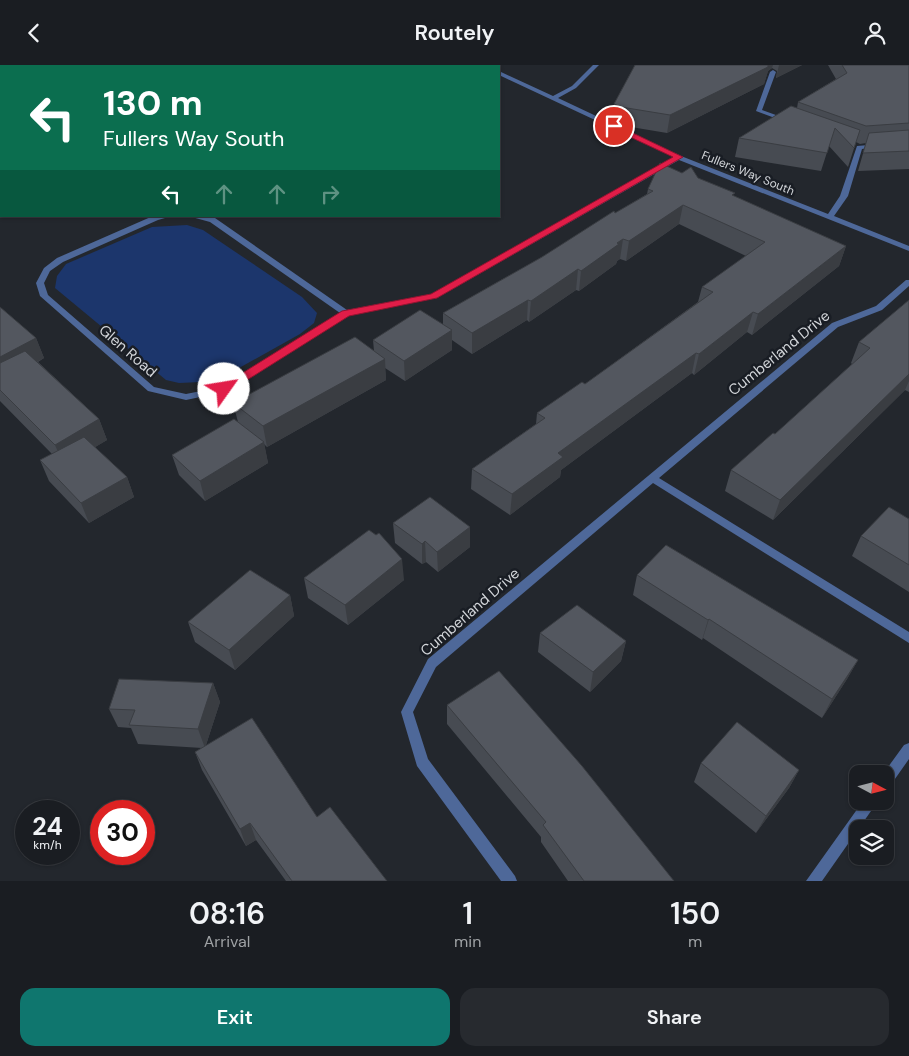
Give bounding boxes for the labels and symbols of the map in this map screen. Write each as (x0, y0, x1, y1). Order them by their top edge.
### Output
pin (593, 105, 635, 147)
street label: Fullers Way South (699, 147, 797, 199)
street label: Cumberland Drive (724, 306, 834, 400)
street label: Glen Road (95, 320, 161, 382)
position arrow (197, 362, 249, 414)
street label: Cumberland Drive (416, 563, 524, 661)
north arrow (849, 765, 894, 810)
speed limit sign: 30 (90, 800, 155, 865)

